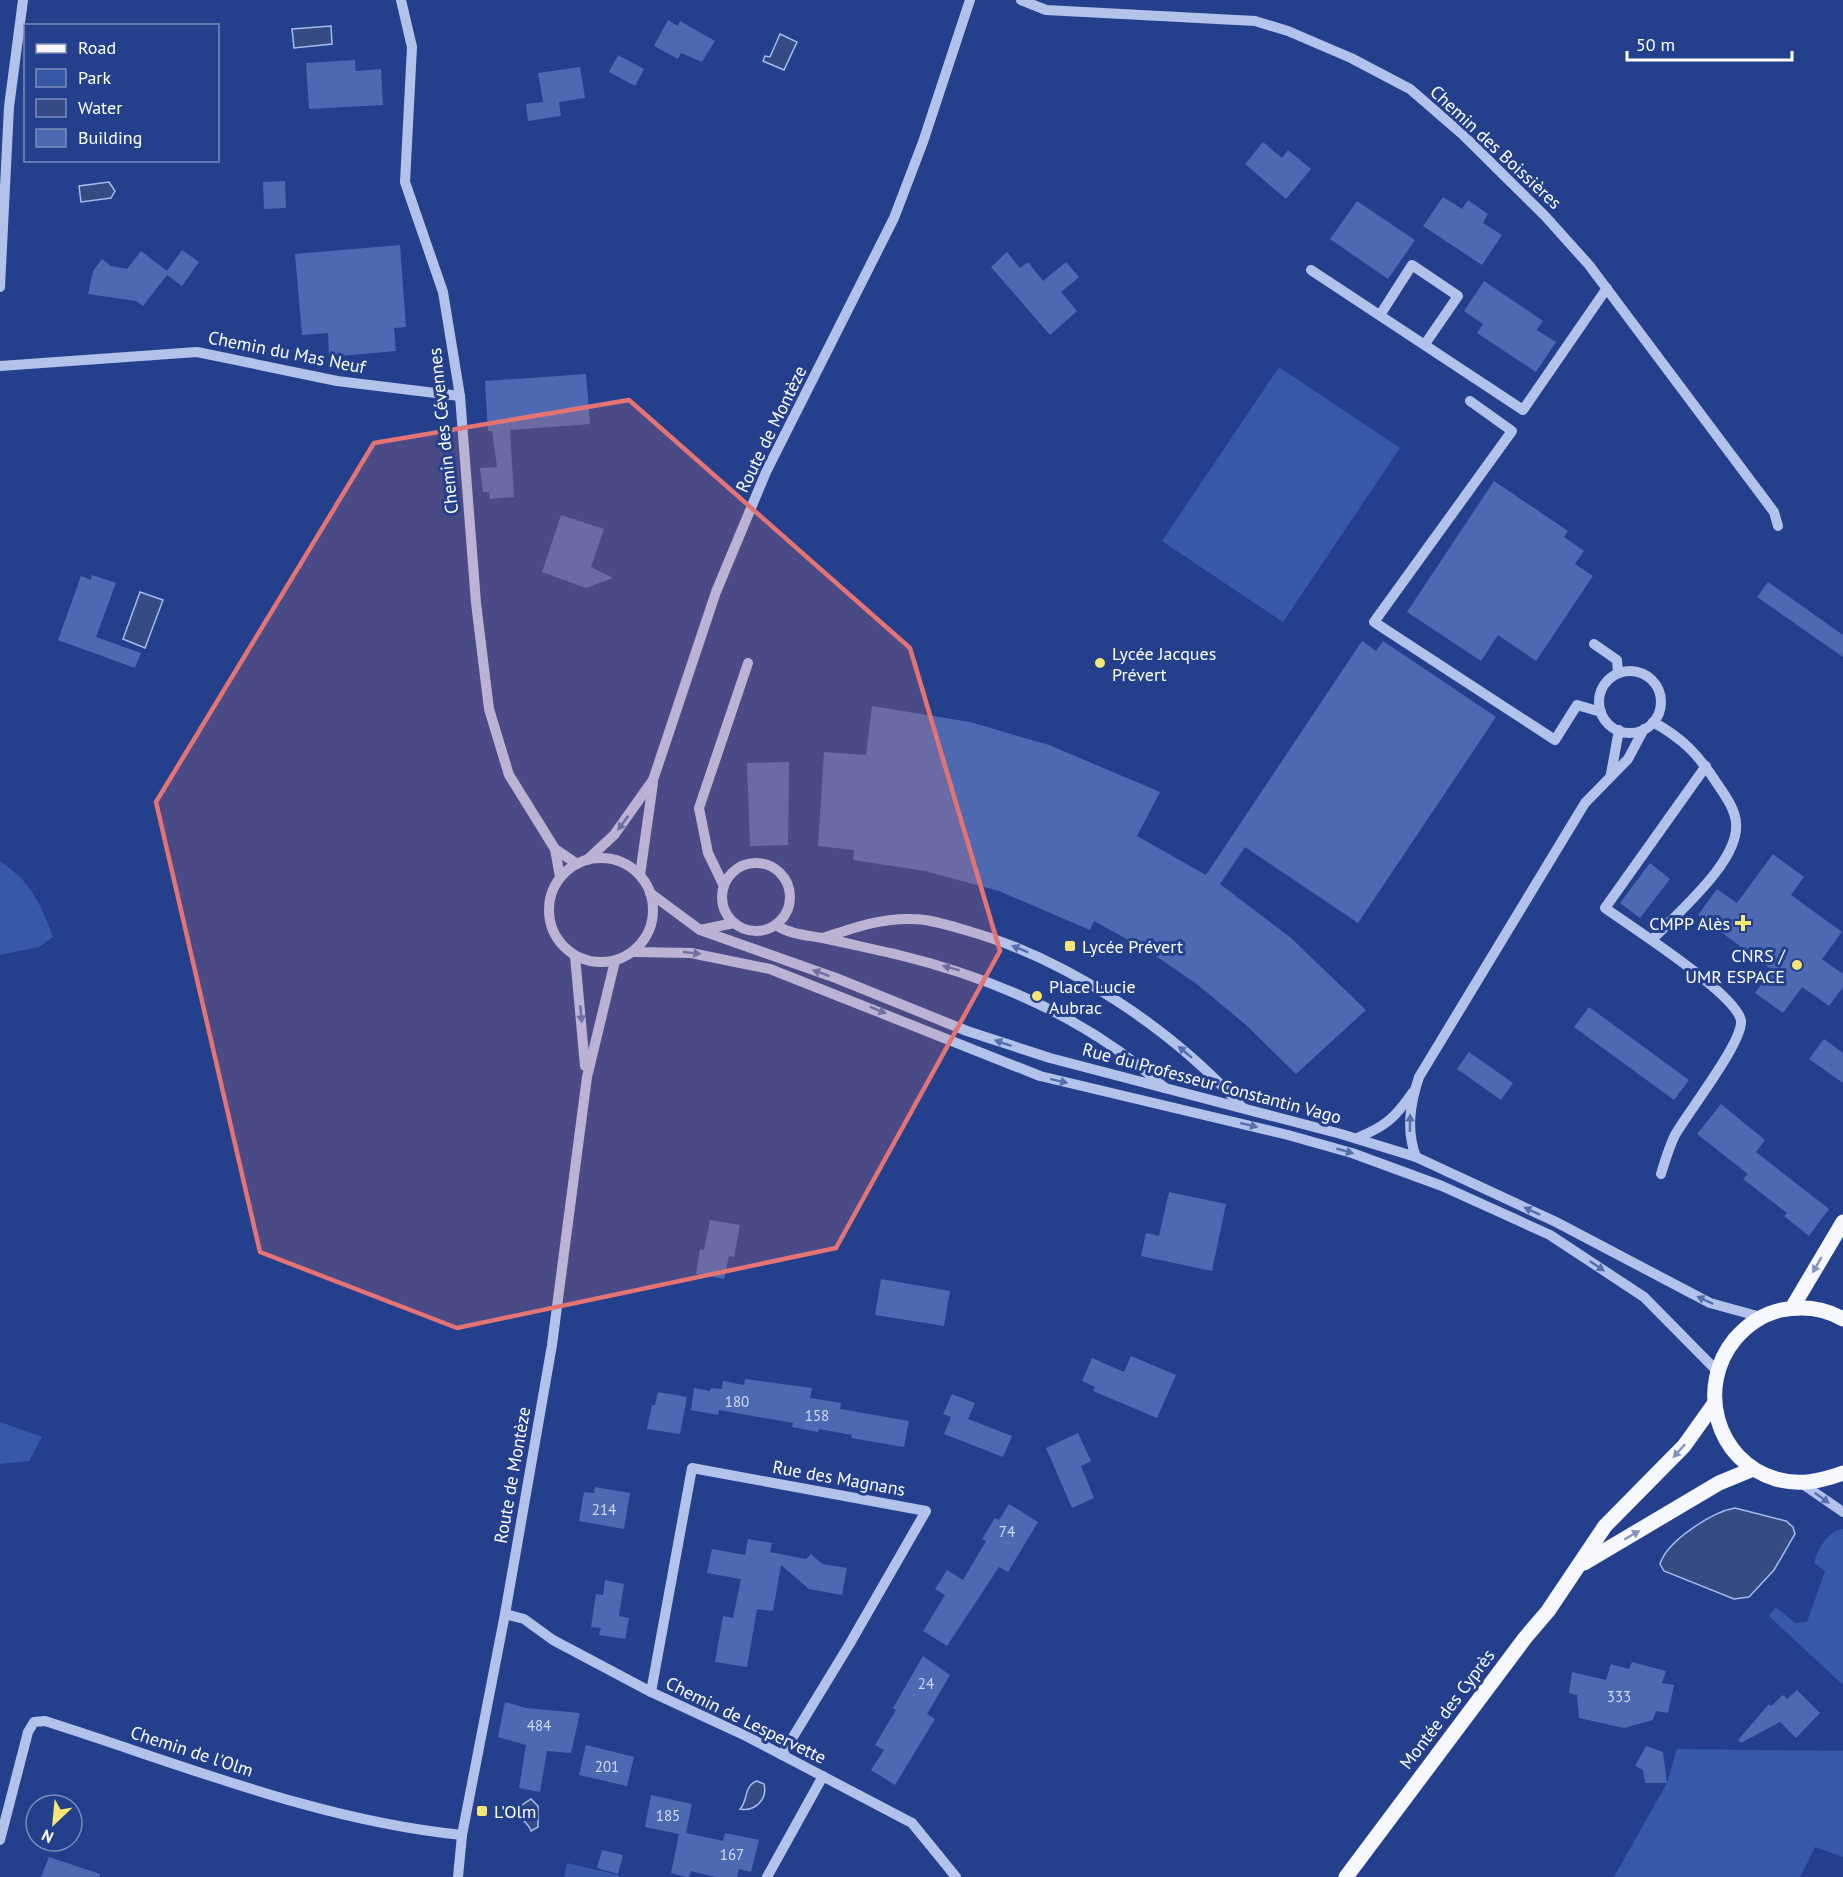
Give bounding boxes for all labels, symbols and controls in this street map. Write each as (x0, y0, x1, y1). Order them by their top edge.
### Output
legend (24, 24, 219, 162)
scale bar (1627, 24, 1792, 62)
text: 50 m (1636, 33, 1675, 56)
text: Road (78, 36, 116, 59)
text: Park (78, 66, 111, 89)
street label: Chemin des Boissières (1425, 80, 1567, 214)
text: Water (78, 96, 122, 119)
text: Building (78, 126, 142, 149)
street label: Chemin du Mas Neuf (206, 325, 369, 379)
street label: Chemin des Cévennes (423, 347, 463, 515)
street label: Route de Montèze (730, 362, 812, 496)
place label: Lycée Jacques Prévert (1112, 642, 1216, 686)
marker: Lycée Jacques Prévert (1093, 656, 1107, 670)
one-way arrow (617, 814, 629, 830)
place label: CMPP Alès (1649, 912, 1730, 935)
marker: CMPP Alès (1734, 914, 1752, 932)
place label: Lycée Prévert (1082, 935, 1183, 958)
marker: Lycée Prévert (1063, 939, 1077, 953)
one-way arrow (1011, 944, 1029, 953)
place label: CNRS / UMR ESPACE (1685, 944, 1787, 988)
one-way arrow (683, 948, 702, 958)
marker: CNRS / UMR ESPACE (1790, 958, 1804, 972)
one-way arrow (942, 963, 960, 973)
one-way arrow (812, 967, 830, 977)
place label: Place Lucie Aubrac (1049, 975, 1136, 1019)
marker: Place Lucie Aubrac (1030, 989, 1044, 1003)
one-way arrow (576, 1005, 586, 1024)
one-way arrow (869, 1005, 887, 1015)
one-way arrow (994, 1037, 1012, 1047)
street label: Rue du Professeur Constantin Vago (1080, 1037, 1344, 1129)
one-way arrow (1177, 1046, 1193, 1059)
one-way arrow (1050, 1076, 1068, 1086)
one-way arrow (1405, 1114, 1415, 1133)
one-way arrow (1240, 1120, 1259, 1130)
one-way arrow (1336, 1147, 1354, 1156)
one-way arrow (1523, 1206, 1540, 1215)
one-way arrow (1812, 1256, 1822, 1273)
one-way arrow (1589, 1260, 1605, 1272)
one-way arrow (1697, 1295, 1714, 1304)
house number: 180 (725, 1392, 749, 1411)
street label: Route de Montèze (489, 1405, 535, 1545)
house number: 158 (805, 1406, 829, 1425)
one-way arrow (1673, 1443, 1686, 1458)
street label: Rue des Magnans (771, 1455, 907, 1501)
one-way arrow (1813, 1492, 1829, 1504)
house number: 214 (592, 1500, 616, 1519)
house number: 74 (999, 1522, 1015, 1541)
one-way arrow (1624, 1529, 1640, 1540)
street label: Montée des Cyprès (1394, 1644, 1500, 1774)
street label: Chemin de Lespervette (662, 1671, 830, 1769)
house number: 24 (918, 1674, 934, 1693)
house number: 333 (1607, 1687, 1631, 1706)
house number: 484 (527, 1716, 551, 1735)
street label: Chemin de l'Olm (128, 1720, 256, 1782)
house number: 201 (595, 1757, 619, 1776)
north arrow (24, 1793, 84, 1853)
place label: L'Olm (494, 1800, 536, 1823)
marker: L'Olm (475, 1804, 489, 1818)
house number: 185 (656, 1806, 680, 1825)
text: N (38, 1825, 57, 1848)
house number: 167 (720, 1845, 744, 1864)

